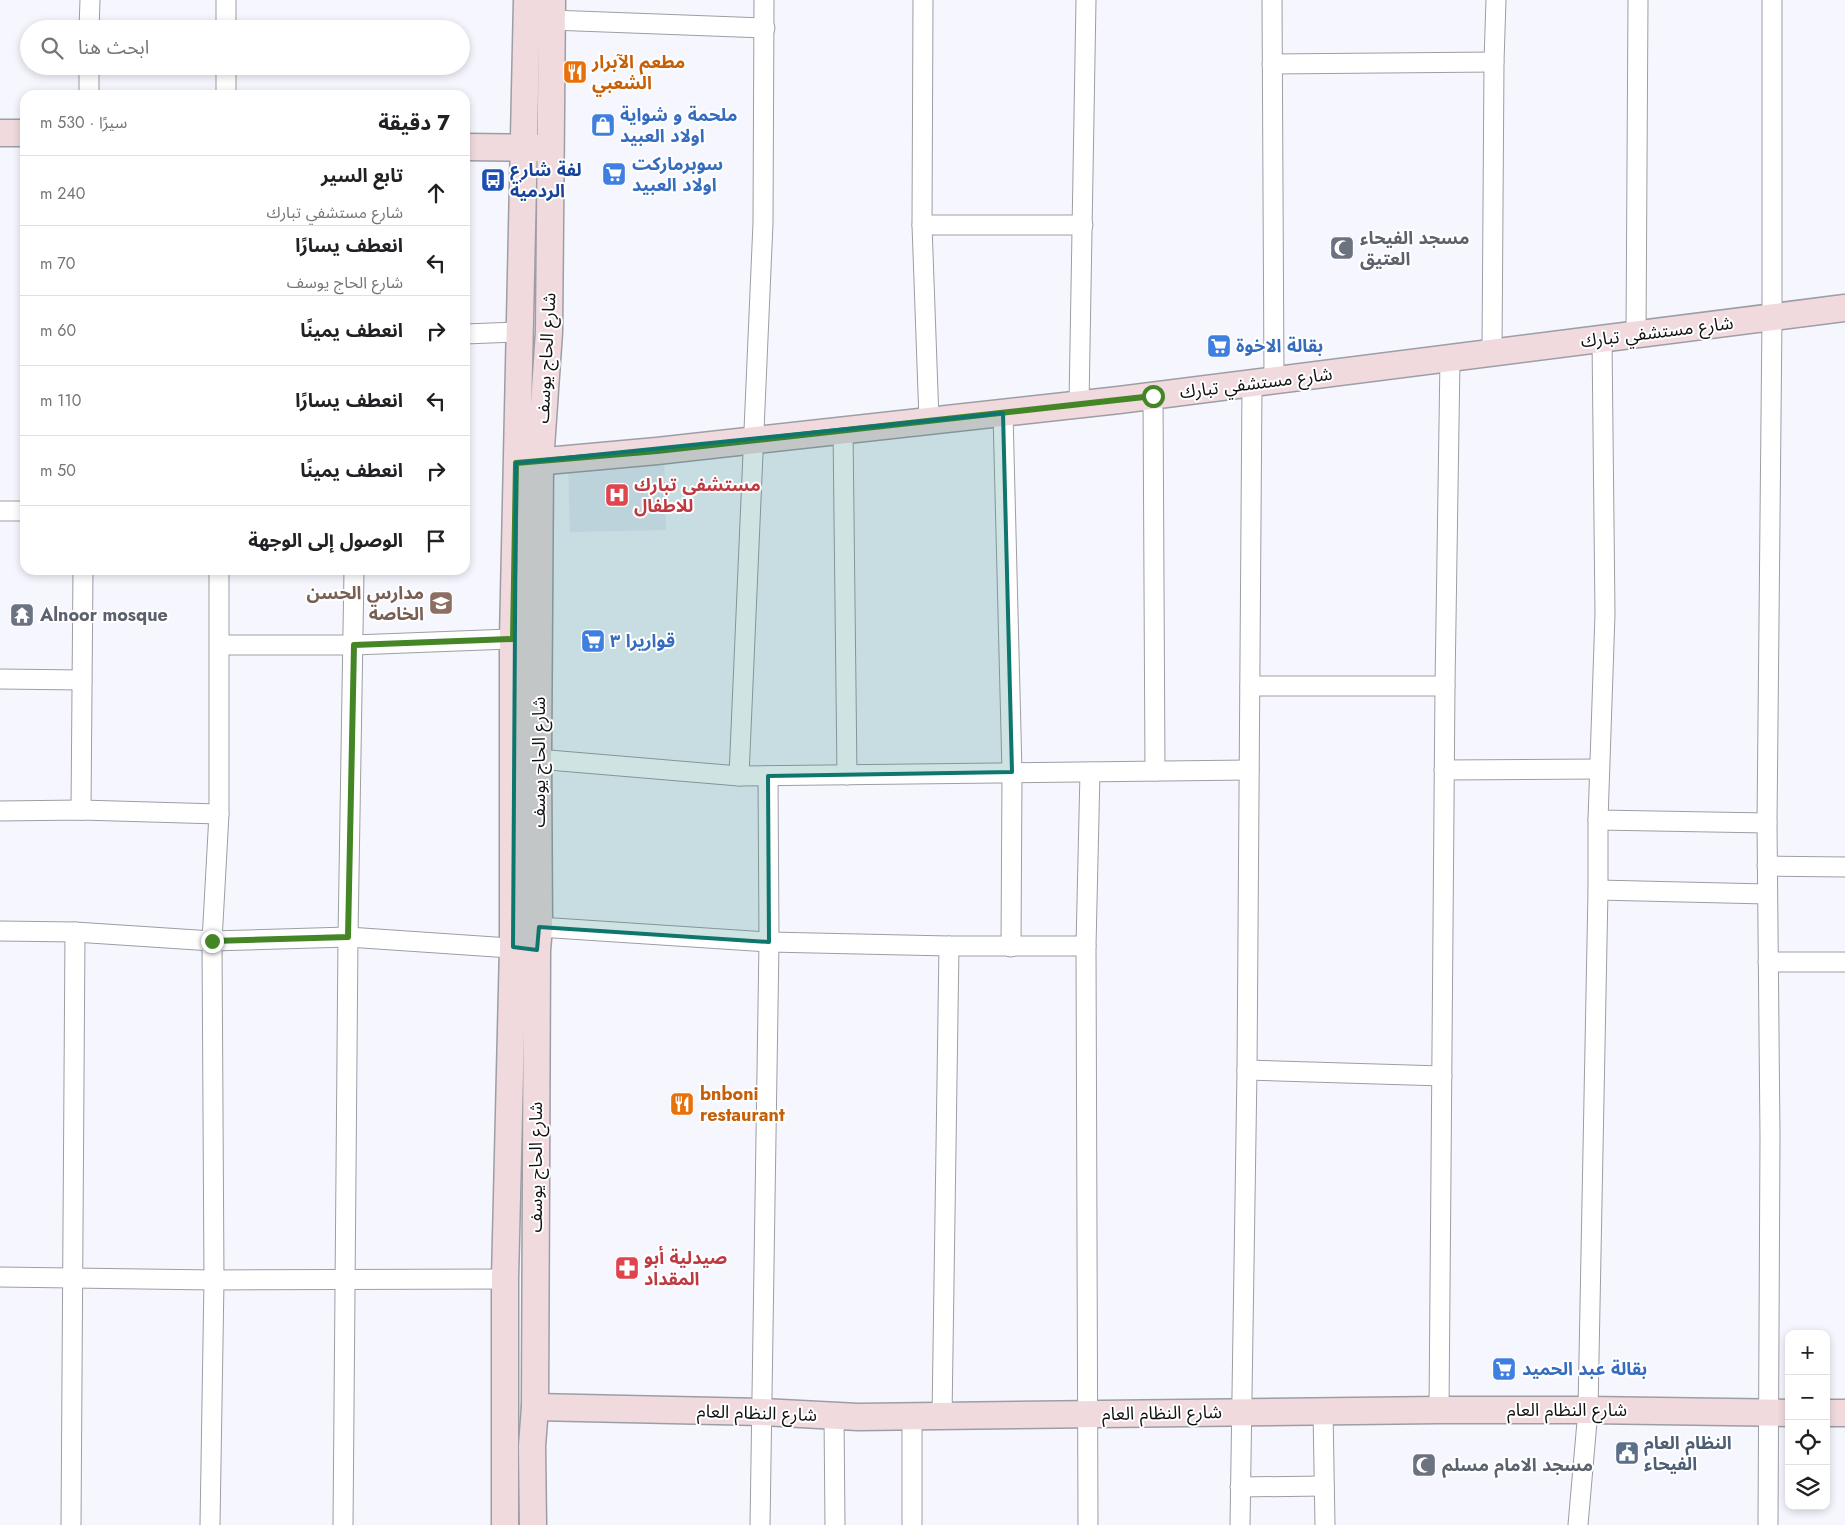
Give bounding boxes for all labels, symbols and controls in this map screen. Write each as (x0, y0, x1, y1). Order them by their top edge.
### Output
search box (20, 20, 470, 75)
icon: search (38, 34, 66, 62)
text: ابحث هنا (78, 34, 149, 61)
place label: مطعم الآبرار الشعبي (591, 49, 685, 97)
restaurant icon: مطعم الآبرار الشعبي (562, 59, 588, 85)
place label: ملحمة و شواية اولاد العبيد (620, 102, 737, 149)
text: 7 دقيقة (378, 108, 450, 138)
text: سيرًا · 530 m (40, 111, 127, 134)
shop icon: ملحمة و شواية اولاد العبيد (590, 112, 616, 138)
place label: سوبرماركت اولاد العبيد (632, 151, 723, 198)
place label: لفة شارع الردمية (510, 157, 582, 204)
supermarket icon: سوبرماركت اولاد العبيد (601, 161, 627, 187)
text: تابع السير (321, 162, 403, 189)
bus stop icon: لفة شارع الردمية (480, 167, 506, 193)
icon: ahead (422, 179, 450, 207)
text: 240 m (40, 182, 85, 205)
text: شارع مستشفي تبارك (266, 201, 403, 224)
place label: مسجد الفيحاء العتيق (1360, 225, 1469, 272)
text: انعطف يسارًا (295, 232, 403, 259)
mosque icon: مسجد الفيحاء العتيق (1329, 235, 1355, 261)
icon: left (422, 249, 450, 277)
text: 70 m (40, 252, 75, 275)
text: شارع الحاج يوسف (287, 271, 403, 294)
street label: شارع الحاج يوسف (530, 292, 563, 424)
street label: شارع مستشفي تبارك (1579, 310, 1735, 355)
text: انعطف يمينًا (300, 317, 403, 344)
icon: right (422, 317, 450, 345)
text: 60 m (40, 319, 76, 342)
supermarket icon: بقالة الاخوة (1206, 333, 1232, 359)
place label: بقالة الاخوة (1236, 333, 1323, 359)
street label: شارع مستشفي تبارك (1178, 361, 1334, 406)
route start (1142, 385, 1165, 408)
text: انعطف يسارًا (295, 387, 403, 414)
icon: left (422, 387, 450, 415)
text: 110 m (40, 389, 81, 412)
text: انعطف يمينًا (300, 457, 403, 484)
icon: right (422, 457, 450, 485)
text: 50 m (40, 459, 76, 482)
place label: مستشفى تبارك للاطفال (634, 472, 761, 519)
hospital icon: مستشفى تبارك للاطفال (604, 482, 630, 508)
text: الوصول إلى الوجهة (248, 527, 403, 554)
icon: arrive (422, 527, 450, 555)
place label: مدارس الحسن الخاصة (307, 580, 424, 627)
school or university icon: مدارس الحسن الخاصة (428, 590, 454, 616)
temple icon: Alnoor mosque (9, 602, 35, 628)
place label: Alnoor mosque (39, 602, 168, 628)
supermarket icon: قواريرا ٣ (580, 628, 606, 654)
place label: قواريرا ٣ (610, 628, 675, 654)
street label: شارع الحاج يوسف (526, 697, 553, 827)
route end (201, 930, 224, 953)
place label: bnboni restaurant (700, 1081, 785, 1128)
restaurant icon: bnboni restaurant (669, 1091, 695, 1117)
street label: شارع الحاج يوسف (523, 1102, 550, 1232)
place label: صيدلية أبو المقداد (644, 1245, 727, 1292)
pharmacy icon: صيدلية أبو المقداد (614, 1255, 640, 1281)
map controls (1785, 1330, 1830, 1510)
button: + (1785, 1330, 1830, 1375)
supermarket icon: بقالة عبد الحميد (1491, 1356, 1517, 1382)
place label: بقالة عبد الحميد (1522, 1356, 1647, 1382)
button: − (1785, 1375, 1830, 1420)
street label: شارع النظام العام (1507, 1397, 1627, 1424)
street label: شارع النظام العام (697, 1398, 817, 1429)
street label: شارع النظام العام (1102, 1399, 1222, 1428)
button: locate (1785, 1420, 1830, 1465)
place label: النظام العام الفيحاء (1644, 1430, 1732, 1477)
public building icon: النظام العام الفيحاء (1614, 1440, 1640, 1466)
mosque icon: مسجد الامام مسلم (1411, 1452, 1437, 1478)
place label: مسجد الامام مسلم (1442, 1452, 1593, 1478)
button: layers (1785, 1465, 1830, 1510)

